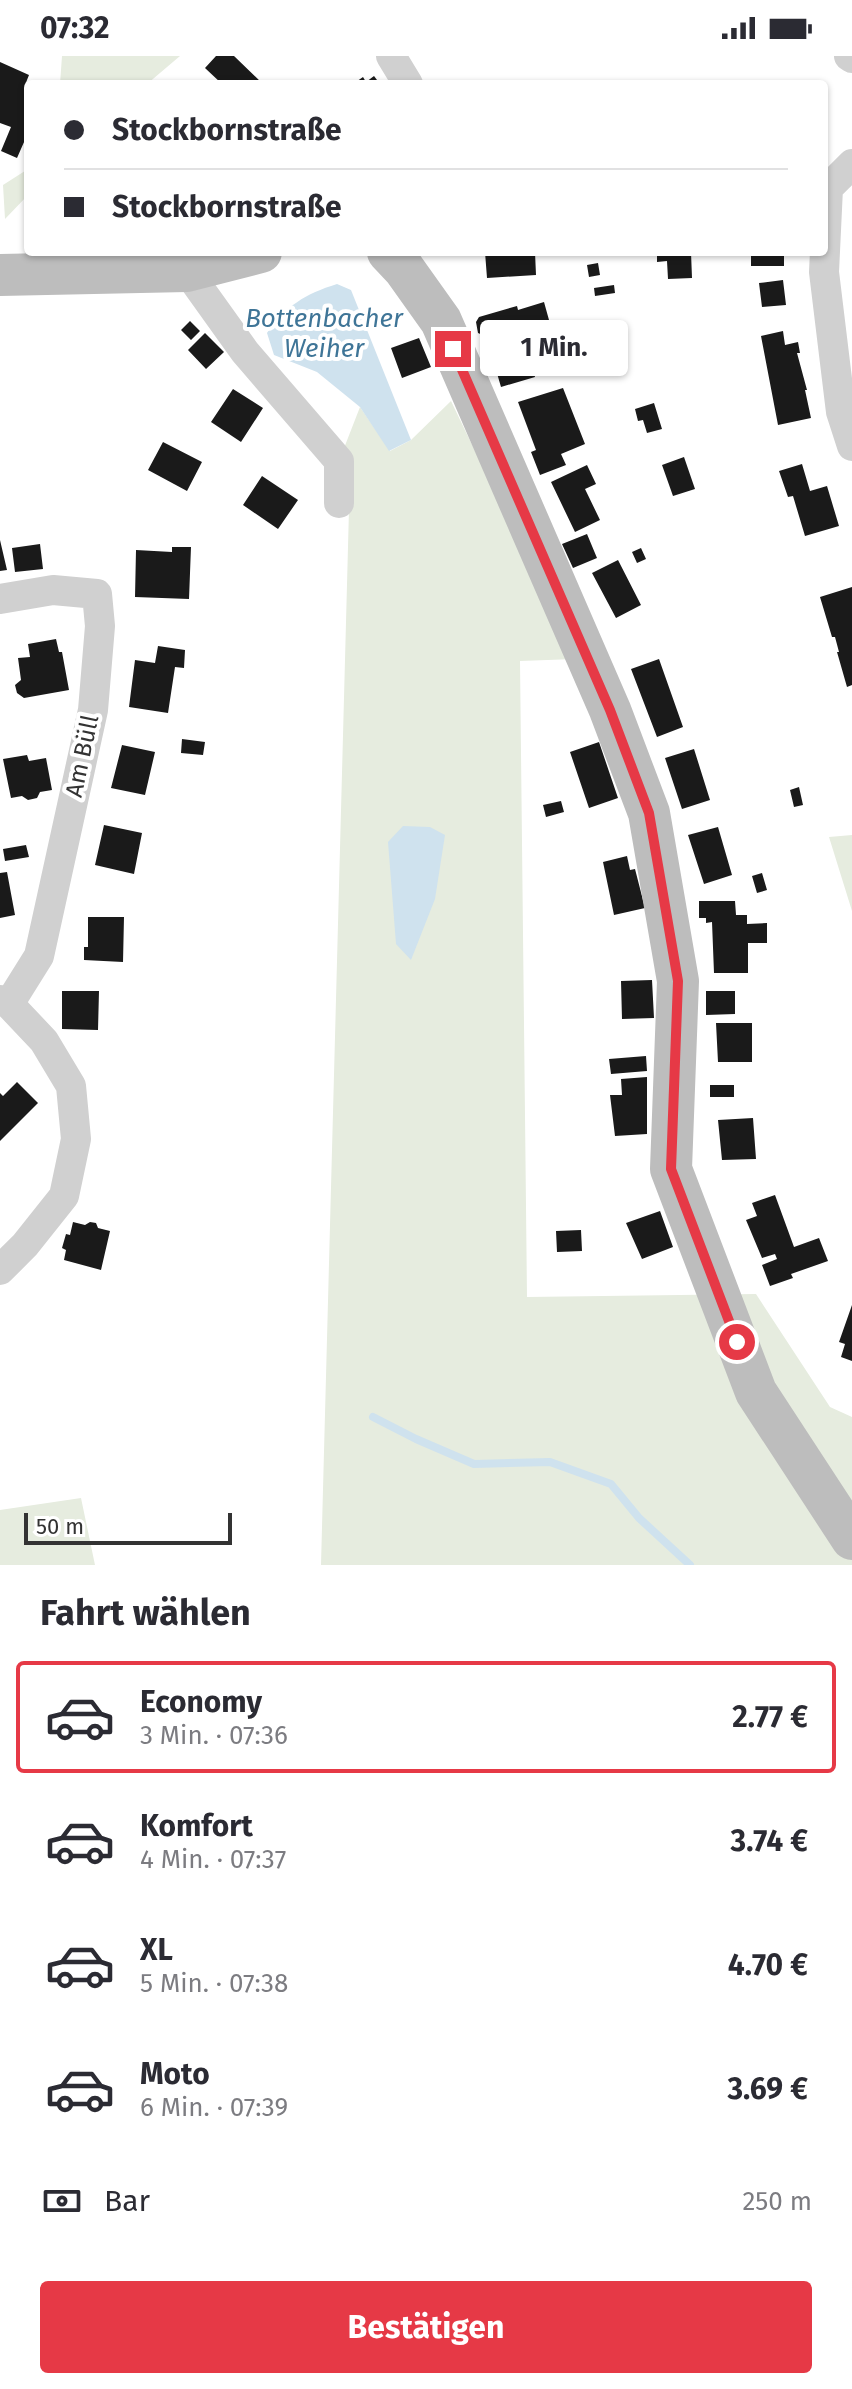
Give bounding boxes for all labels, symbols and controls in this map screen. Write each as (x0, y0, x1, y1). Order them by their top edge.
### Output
text: 07:32 (40, 10, 109, 46)
text: Stockbornstraße (112, 112, 342, 148)
text: Stockbornstraße (112, 189, 342, 225)
water label: Bottenbacher Weiher (245, 303, 404, 364)
callout: 1 Min. (481, 321, 629, 377)
route end (435, 331, 471, 367)
text: 1 Min. (520, 332, 588, 363)
street label: Am Büll (60, 712, 104, 800)
route start (719, 1324, 755, 1360)
scale bar (24, 1509, 232, 1545)
text: 50 m (36, 1513, 84, 1540)
text: Fahrt wählen (40, 1591, 251, 1635)
icon: car (44, 1681, 116, 1753)
text: Economy (140, 1684, 262, 1720)
text: 2.77 € (732, 1699, 808, 1735)
text: 3 Min. · 07:36 (140, 1720, 288, 1751)
icon: car (44, 1805, 116, 1877)
text: Komfort (140, 1808, 253, 1844)
text: 3.74 € (731, 1823, 808, 1859)
text: 4 Min. · 07:37 (140, 1844, 286, 1875)
icon: car (44, 1929, 116, 2001)
text: XL (140, 1932, 173, 1968)
text: 4.70 € (728, 1947, 808, 1983)
text: 5 Min. · 07:38 (140, 1968, 288, 1999)
icon: car (44, 2053, 116, 2125)
text: Moto (140, 2056, 210, 2092)
text: 3.69 € (727, 2071, 808, 2107)
text: 6 Min. · 07:39 (140, 2092, 288, 2123)
icon: cash (40, 2179, 84, 2223)
text: Bar (104, 2183, 150, 2219)
text: 250 m (742, 2186, 812, 2217)
button: Bestätigen (40, 2281, 812, 2373)

